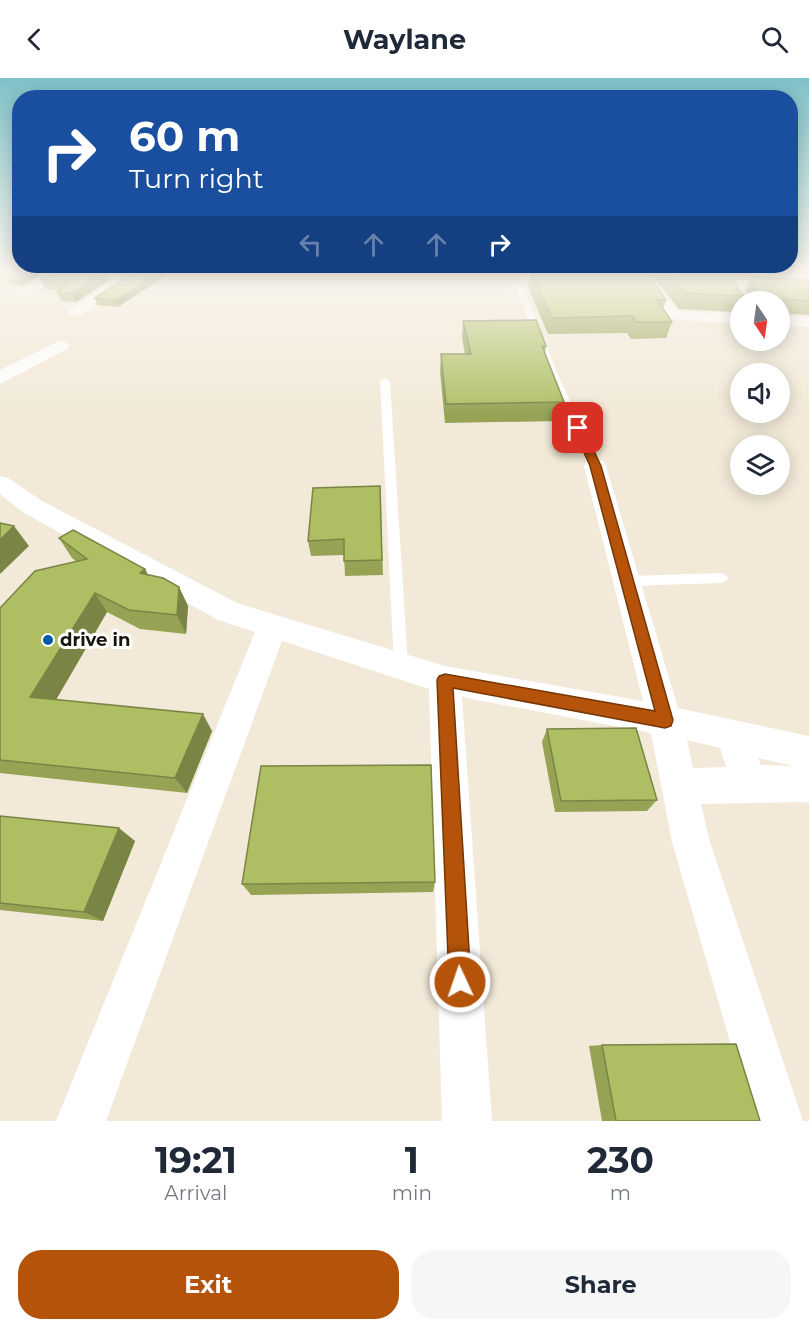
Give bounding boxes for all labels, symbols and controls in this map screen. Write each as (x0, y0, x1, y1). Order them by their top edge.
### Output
icon: back (18, 23, 51, 56)
text: Waylane (343, 23, 466, 56)
icon: search (758, 23, 791, 56)
text: 60 m (129, 110, 240, 162)
icon: right (30, 114, 108, 192)
text: Turn right (129, 162, 264, 195)
icon: left (294, 228, 327, 261)
icon: ahead (357, 228, 390, 261)
icon: ahead (420, 228, 453, 261)
icon: right (483, 228, 516, 261)
north arrow (730, 291, 790, 351)
map controls (730, 291, 790, 495)
button: sound (730, 363, 790, 423)
pin (552, 402, 603, 453)
icon: arrive (561, 411, 594, 444)
button: layers (730, 435, 790, 495)
place label: drive in (60, 629, 130, 651)
marker: drive in (41, 633, 55, 647)
position arrow (428, 950, 492, 1014)
text: 19:21 (155, 1138, 237, 1182)
text: 1 (405, 1138, 419, 1182)
text: 230 (587, 1138, 654, 1182)
text: Arrival (164, 1181, 227, 1205)
text: min (392, 1181, 432, 1205)
text: m (610, 1181, 631, 1205)
button: Exit (18, 1250, 399, 1319)
button: Share (411, 1250, 791, 1319)

